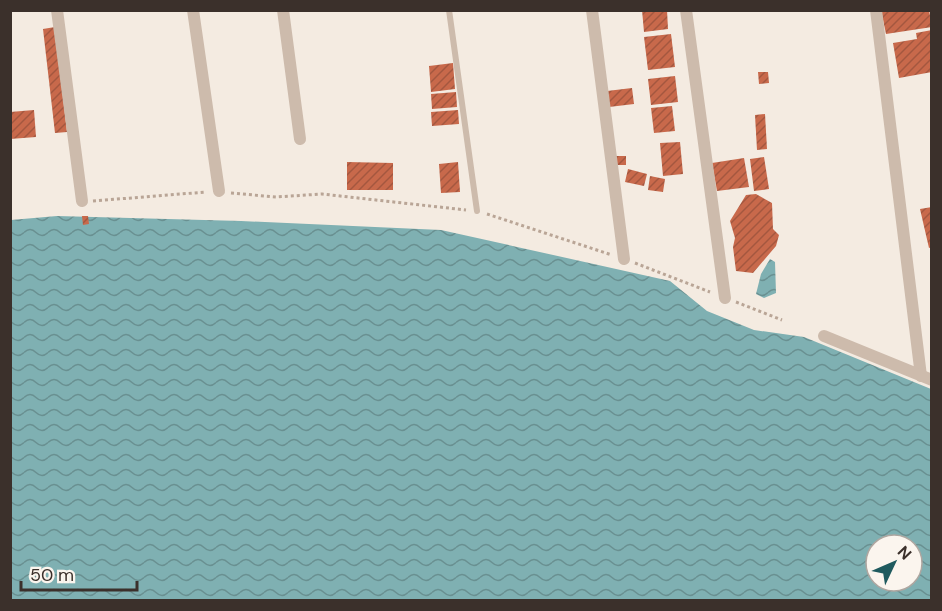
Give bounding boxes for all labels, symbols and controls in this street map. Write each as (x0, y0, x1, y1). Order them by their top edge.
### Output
north arrow (864, 533, 924, 593)
text: N (893, 541, 916, 564)
scale bar (21, 554, 136, 592)
text: 50 m (30, 563, 74, 587)

